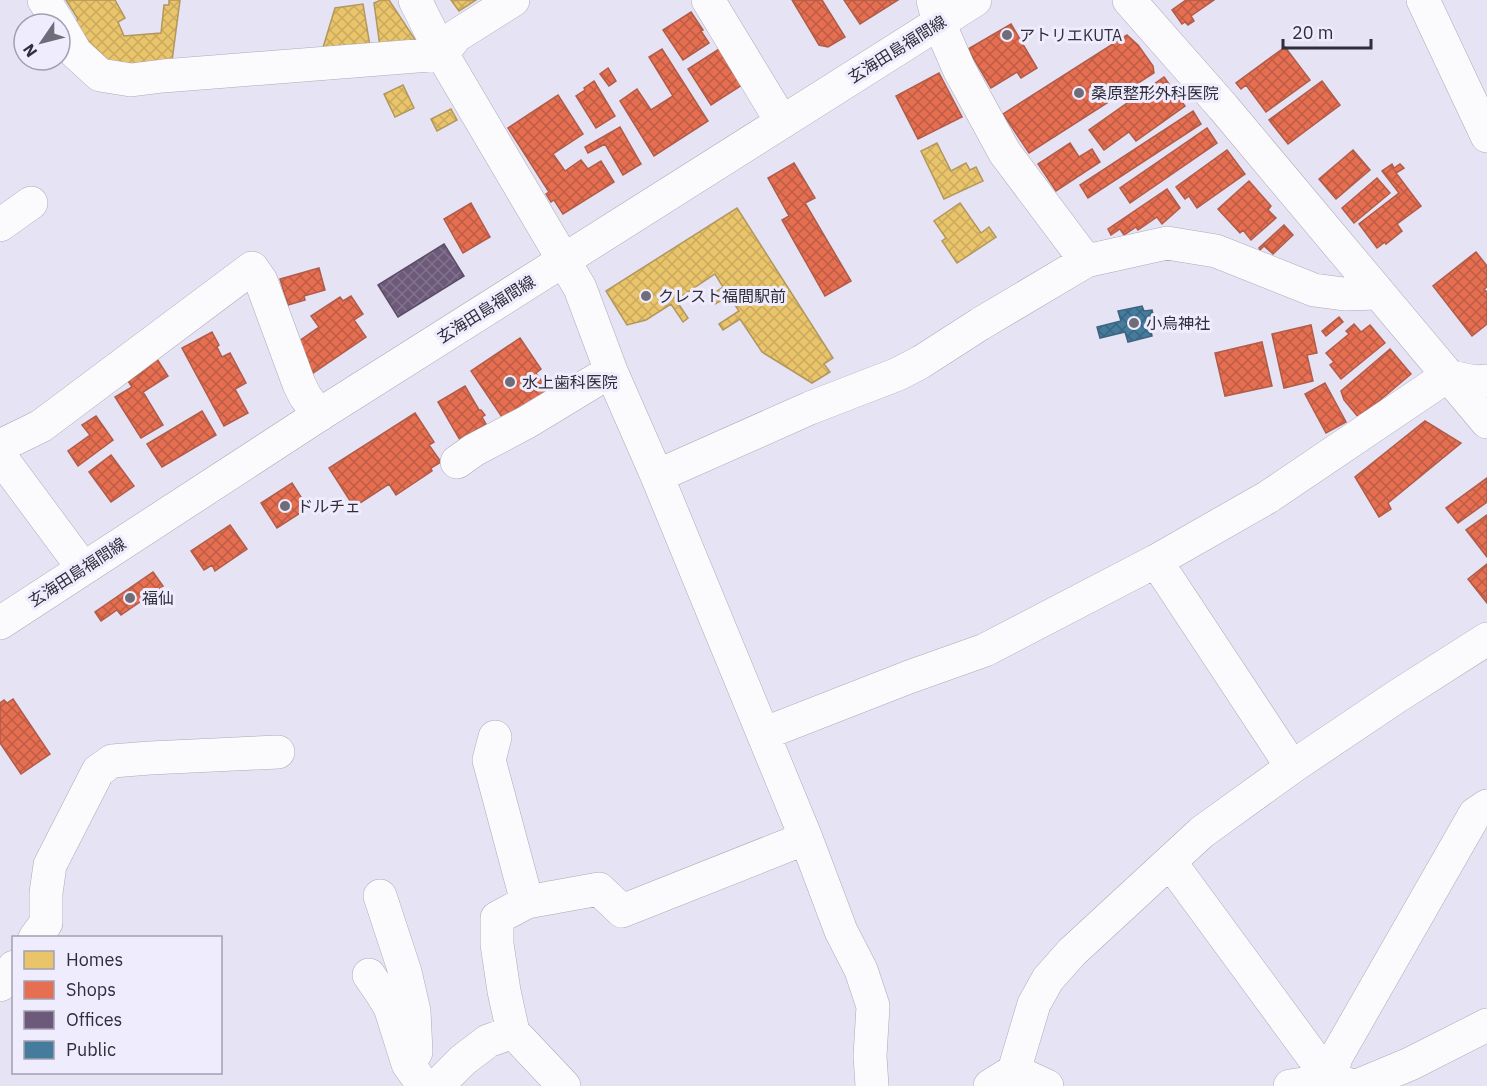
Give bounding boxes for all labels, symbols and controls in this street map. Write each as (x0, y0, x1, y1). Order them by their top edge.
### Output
street label: 玄海田島福間線 (844, 11, 950, 87)
north arrow (12, 12, 72, 72)
scale bar (1283, 12, 1372, 50)
text: 20 m (1292, 21, 1334, 44)
place label: アトリエKUTA (1019, 25, 1122, 45)
marker: アトリエKUTA (1000, 28, 1014, 42)
text: N (18, 40, 41, 61)
place label: 桑原整形外科医院 (1091, 83, 1219, 103)
marker: 桑原整形外科医院 (1072, 86, 1086, 100)
street label: 玄海田島福間線 (433, 271, 539, 347)
place label: クレスト福間駅前 (658, 286, 786, 306)
marker: クレスト福間駅前 (639, 289, 653, 303)
place label: 小烏神社 (1146, 313, 1210, 333)
marker: 小烏神社 (1127, 316, 1141, 330)
place label: 水上歯科医院 (522, 372, 618, 392)
marker: 水上歯科医院 (503, 375, 517, 389)
place label: ドルチェ (297, 496, 361, 516)
marker: ドルチェ (278, 499, 292, 513)
street label: 玄海田島福間線 (25, 533, 129, 611)
place label: 福仙 (142, 588, 174, 608)
marker: 福仙 (123, 591, 137, 605)
legend (12, 936, 222, 1074)
text: Homes (66, 948, 123, 971)
text: Shops (66, 978, 116, 1001)
text: Offices (66, 1008, 122, 1031)
text: Public (66, 1038, 116, 1061)

